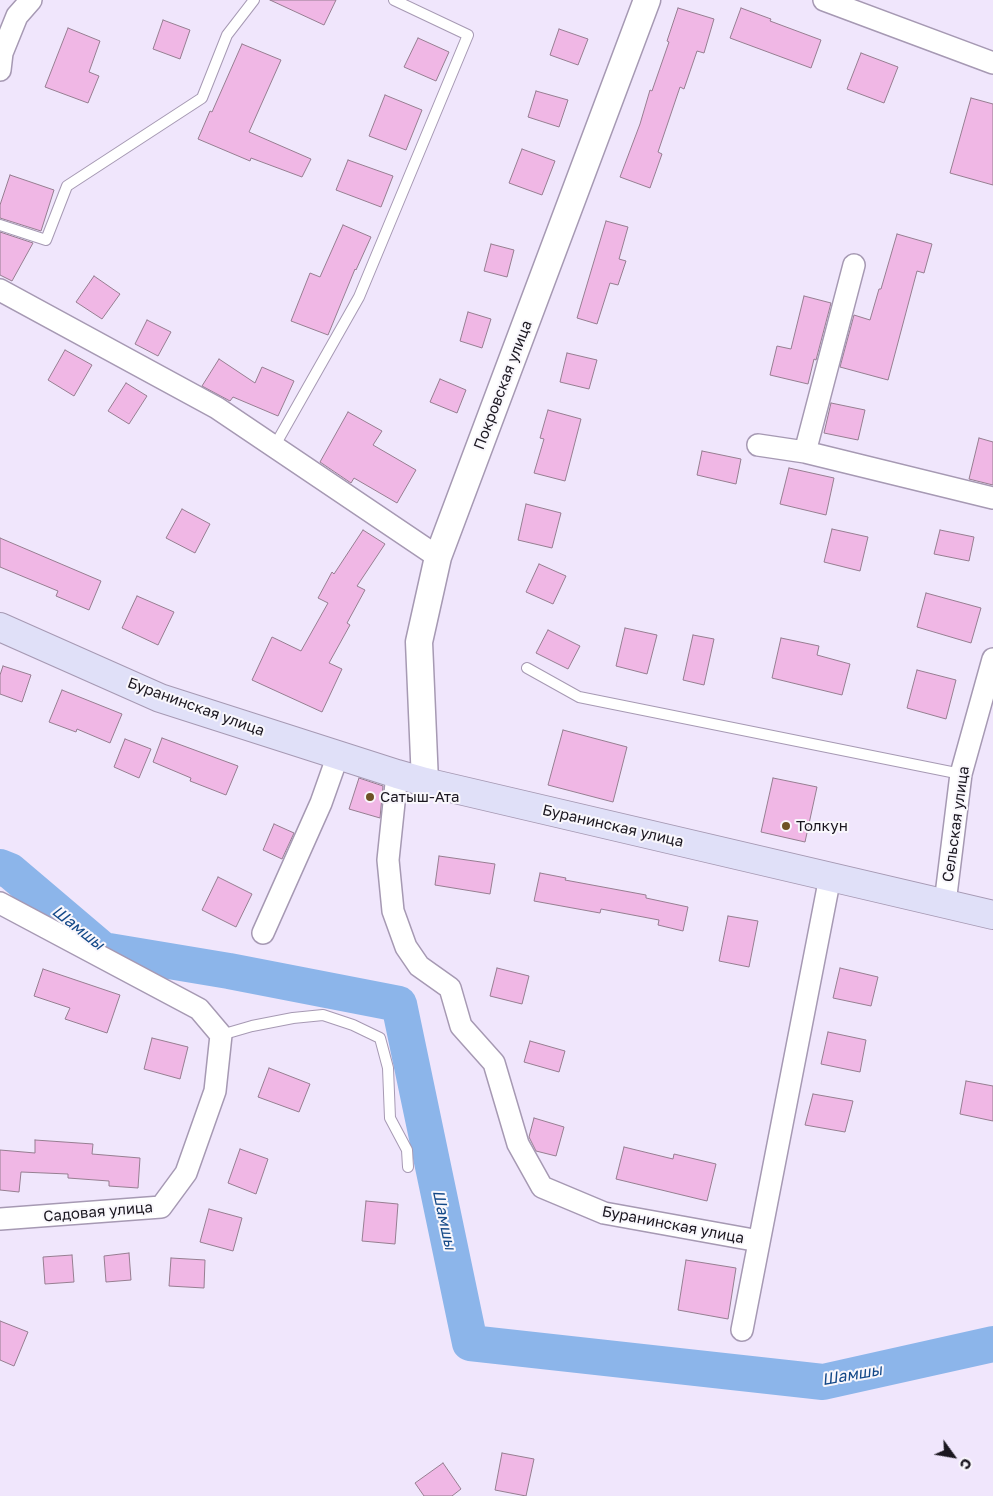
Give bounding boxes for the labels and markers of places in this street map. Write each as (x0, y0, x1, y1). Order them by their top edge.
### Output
place label: Сатыш-Ата (380, 788, 459, 806)
marker: Сатыш-Ата (364, 791, 376, 803)
place label: Толкун (796, 817, 848, 835)
marker: Толкун (780, 820, 792, 832)

